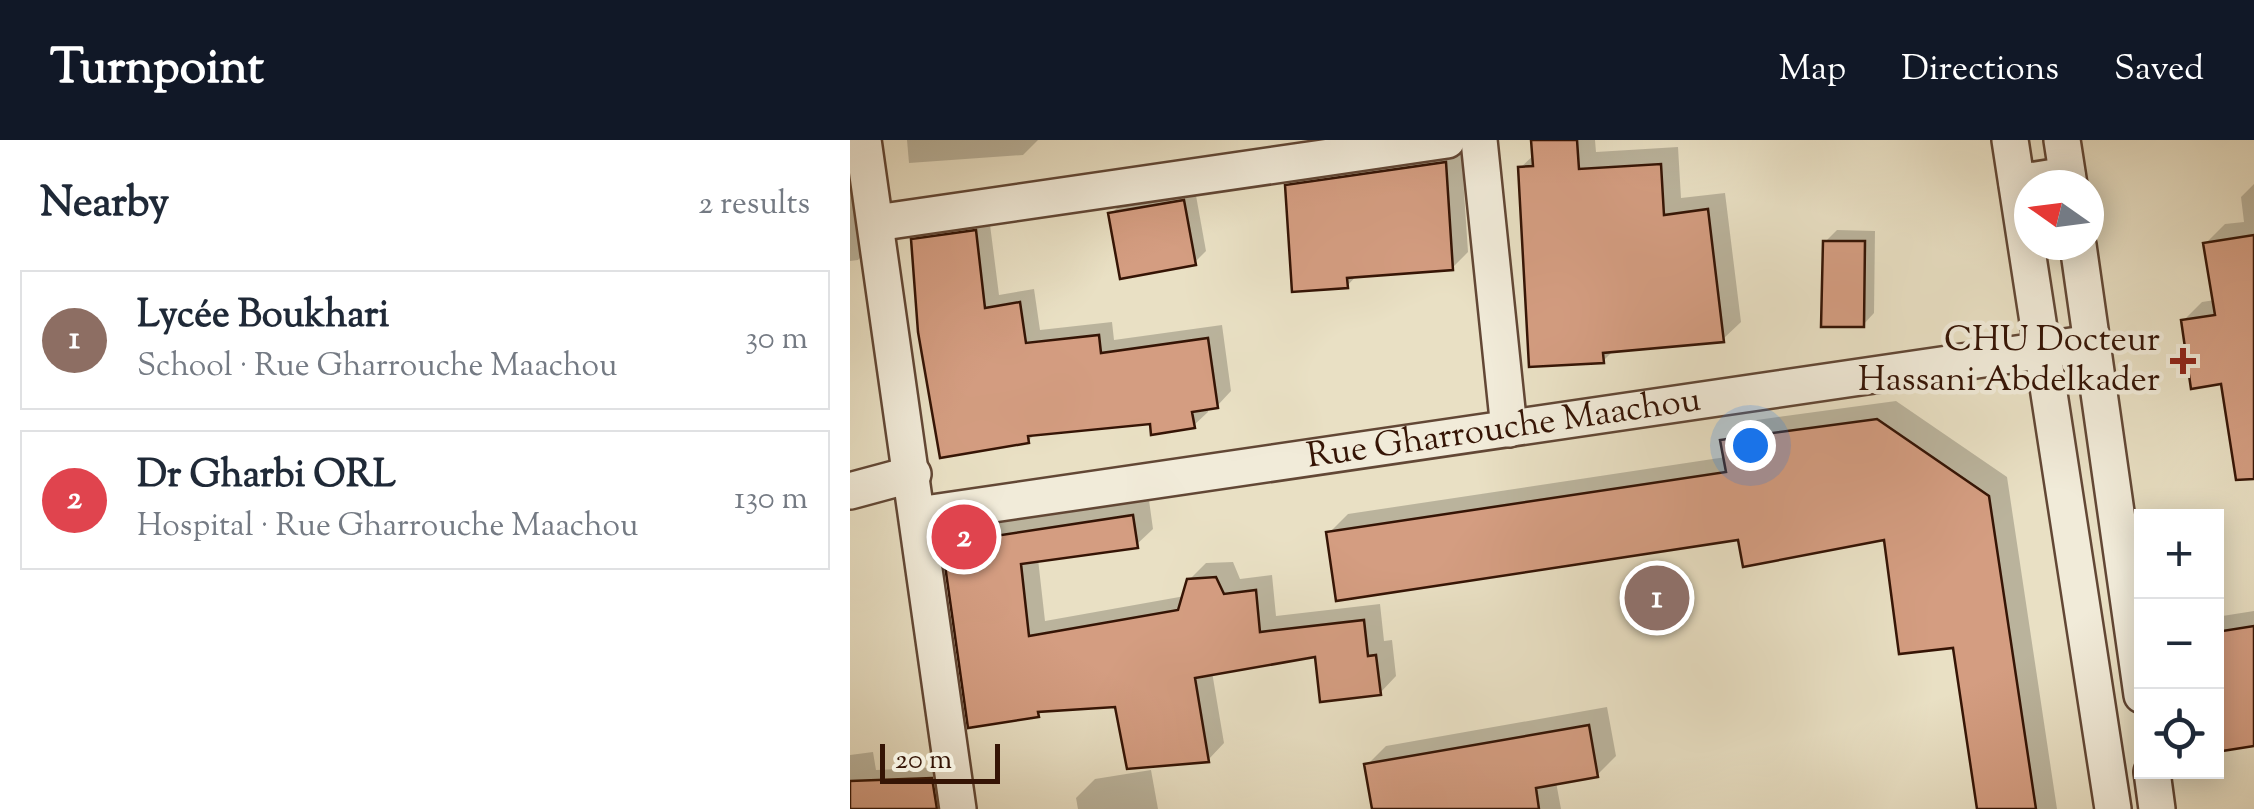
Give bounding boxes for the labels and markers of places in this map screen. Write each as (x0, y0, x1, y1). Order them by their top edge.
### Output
place label: CHU Docteur Hassani Abdelkader (1858, 316, 2160, 407)
marker: CHU Docteur Hassani Abdelkader (2170, 348, 2196, 374)
pin: 2 (932, 500, 996, 574)
pin: 1 (1624, 560, 1690, 636)

